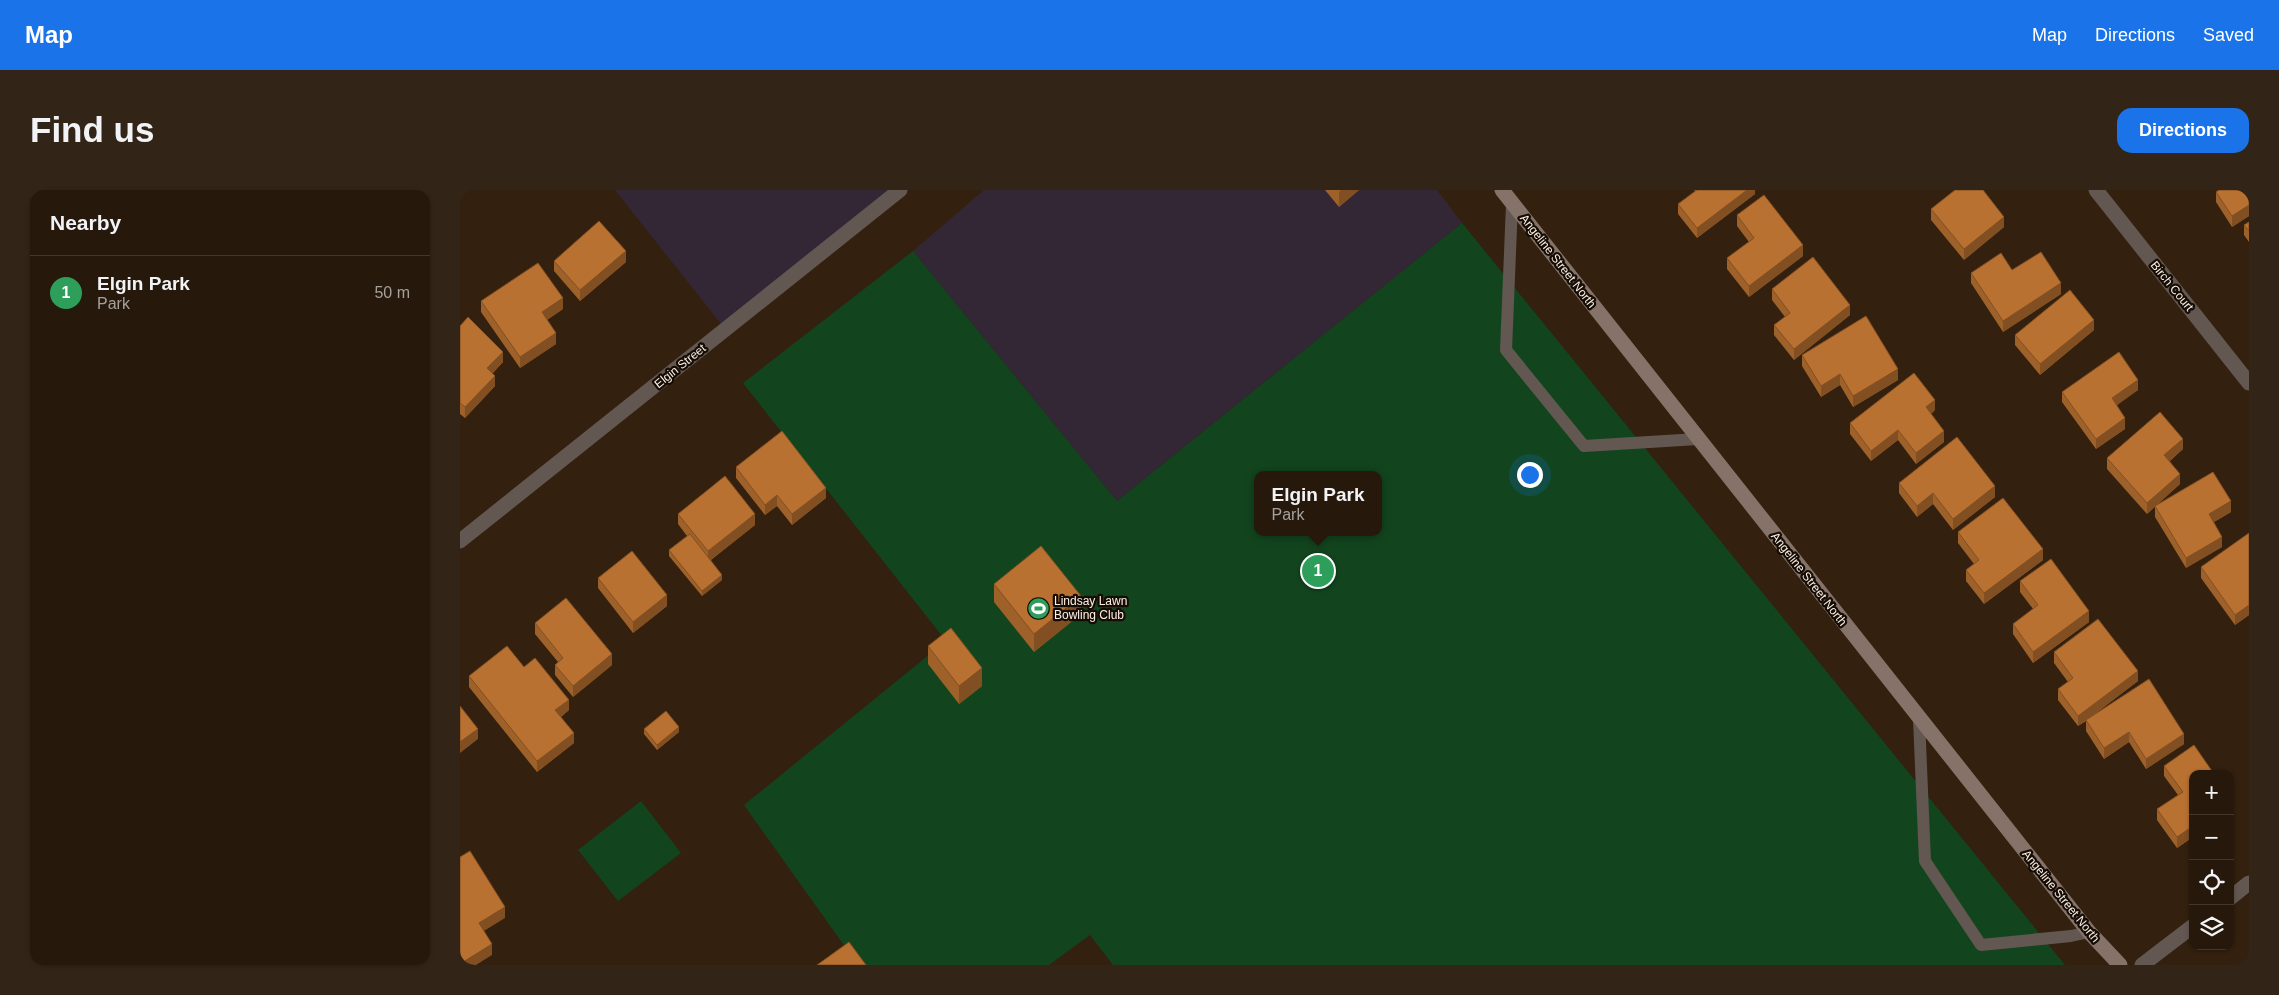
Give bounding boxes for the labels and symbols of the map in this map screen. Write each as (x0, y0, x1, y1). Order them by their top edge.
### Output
street label: Angeline Street North (1517, 211, 1599, 311)
street label: Birch Court (2148, 258, 2197, 314)
street label: Elgin Street (651, 341, 709, 391)
your location (1517, 462, 1543, 488)
street label: Angeline Street North (1768, 529, 1850, 629)
pin: 1 (1302, 552, 1334, 590)
place label: Lindsay Lawn Bowling Club (1054, 594, 1127, 622)
sports icon: Lindsay Lawn Bowling Club (1026, 596, 1050, 620)
street label: Angeline Street North (2019, 847, 2103, 945)

